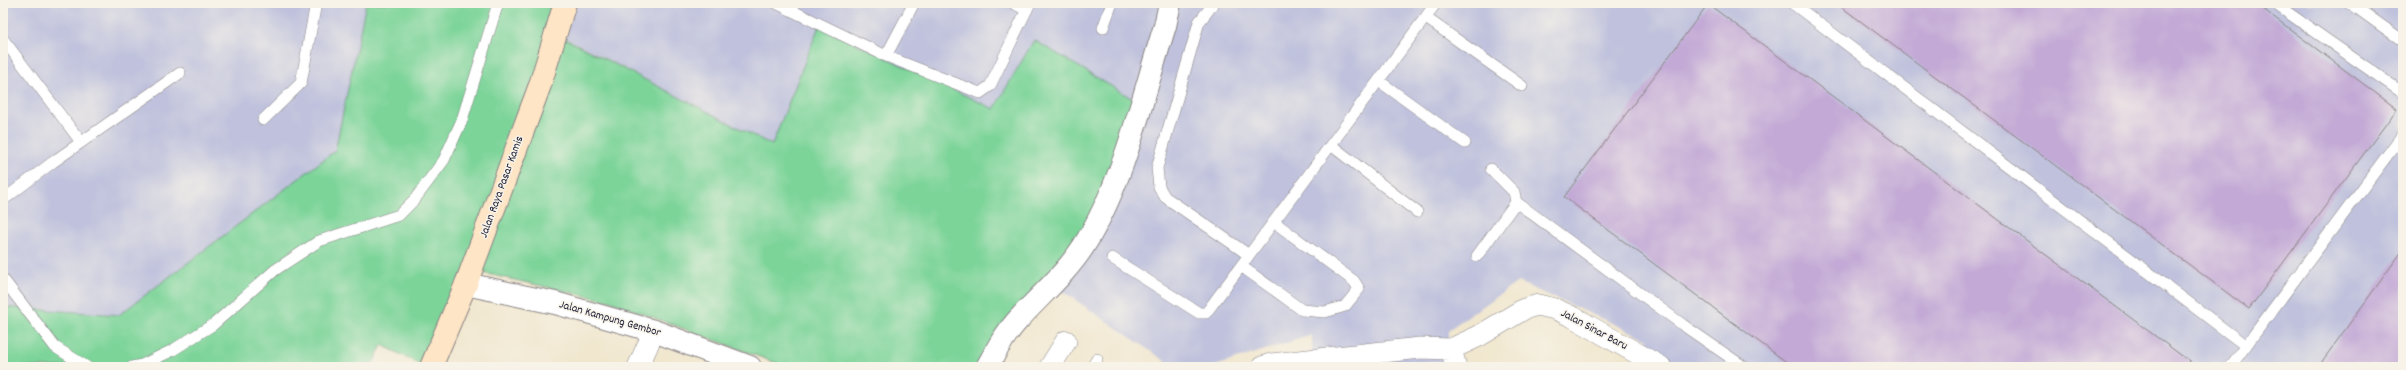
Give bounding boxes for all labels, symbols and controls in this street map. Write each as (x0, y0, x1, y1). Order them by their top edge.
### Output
street label: Jalan Raya Pasar Kamis (476, 134, 528, 240)
street label: Jalan Kampung Gembor (557, 296, 663, 342)
street label: Jalan Sinar Baru (1558, 305, 1630, 355)

